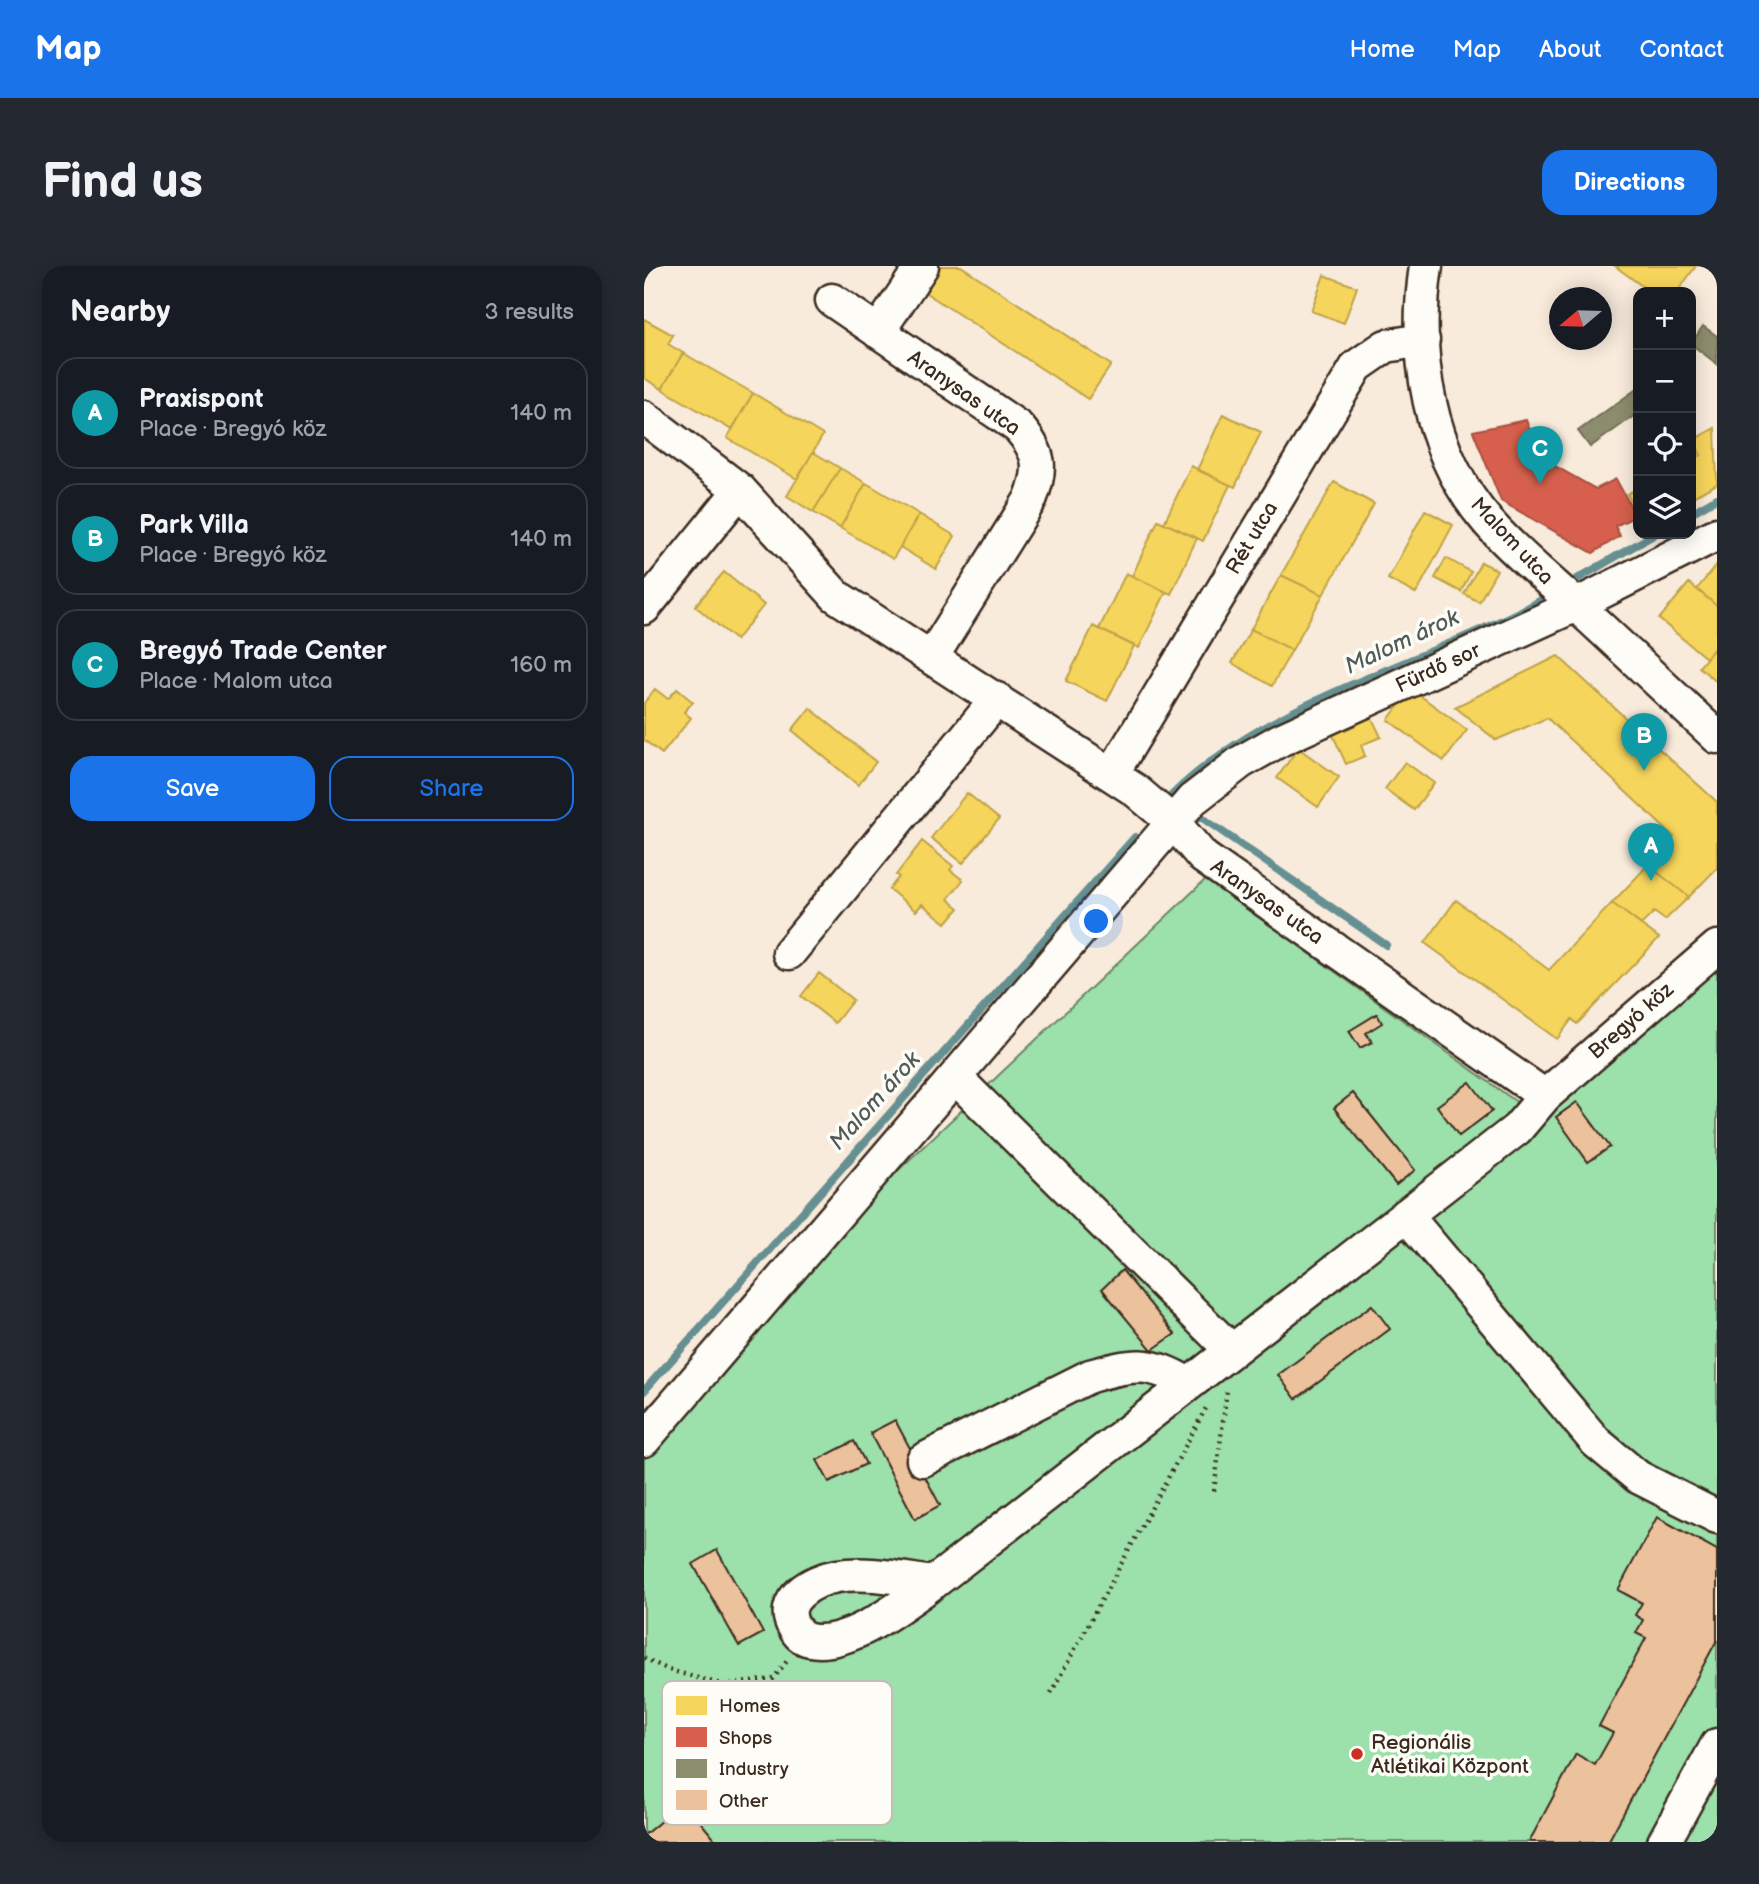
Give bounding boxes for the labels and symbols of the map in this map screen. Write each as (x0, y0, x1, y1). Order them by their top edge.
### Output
north arrow (1549, 287, 1612, 350)
street label: Aranysas utca (903, 345, 1025, 441)
pin: C (1517, 426, 1563, 484)
street label: Malom utca (1465, 492, 1559, 590)
street label: Rét utca (1221, 497, 1283, 579)
water label: Malom árok (1340, 603, 1464, 681)
street label: Fürdő sor (1392, 637, 1485, 698)
pin: B (1621, 713, 1667, 771)
pin: A (1628, 823, 1674, 881)
street label: Aranysas utca (1206, 854, 1328, 950)
your location (1079, 904, 1113, 938)
street label: Bregyó köz (1583, 977, 1679, 1065)
water label: Malom árok (824, 1045, 927, 1156)
legend (662, 1681, 892, 1825)
text: Homes (719, 1695, 780, 1718)
text: Shops (719, 1727, 772, 1750)
place label: Regionális Atlétikai Központ (1371, 1730, 1529, 1779)
marker: Regionális Atlétikai Központ (1349, 1746, 1365, 1762)
text: Industry (719, 1758, 789, 1781)
text: Other (719, 1790, 769, 1813)

